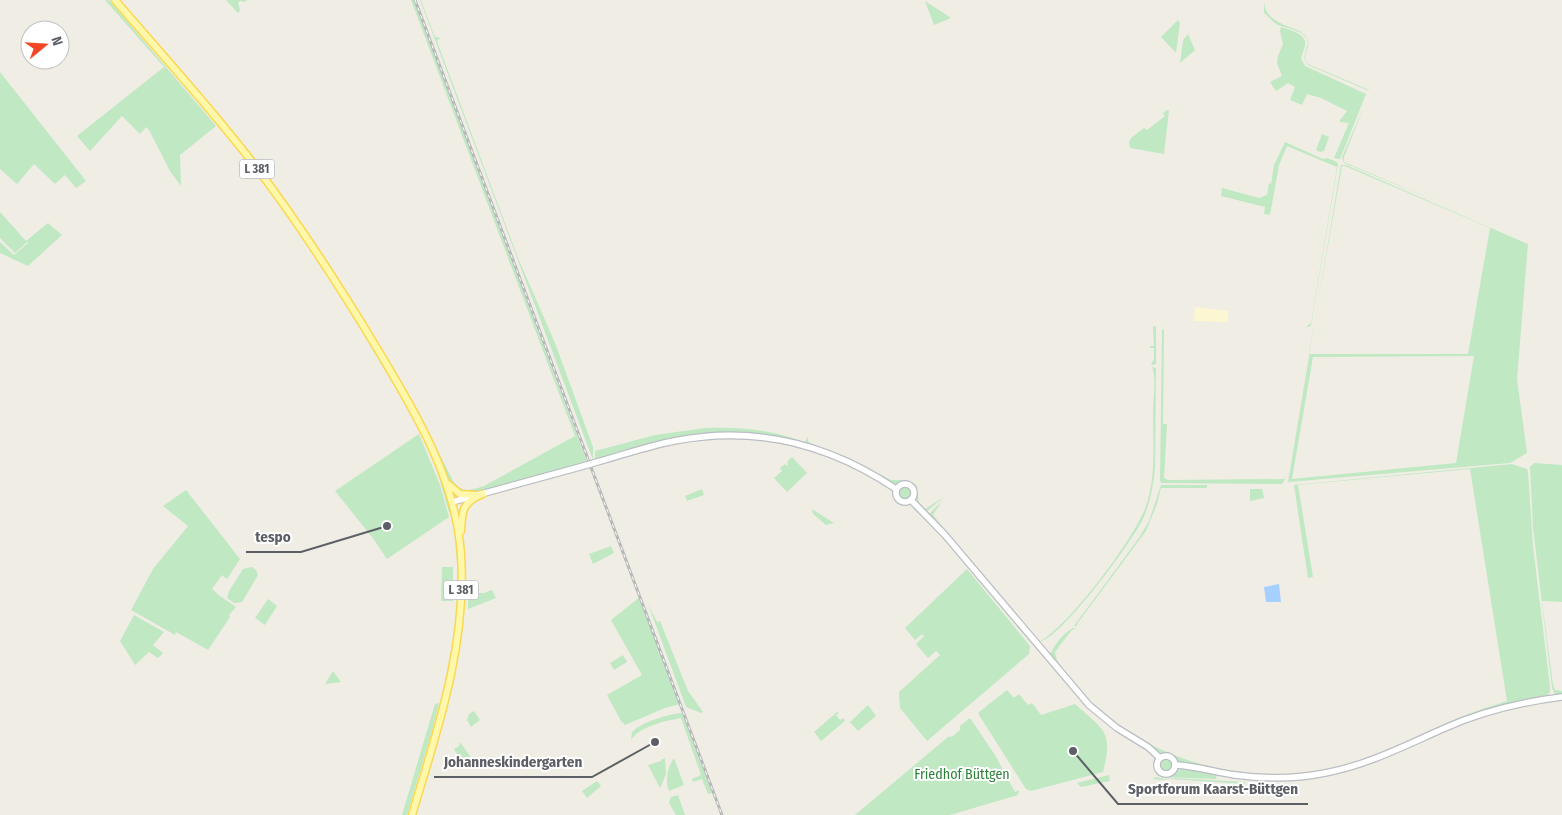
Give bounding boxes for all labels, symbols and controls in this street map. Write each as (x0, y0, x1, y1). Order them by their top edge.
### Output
north arrow (20, 20, 70, 70)
text: N (48, 35, 66, 48)
road number: L 381 (240, 160, 274, 178)
callout: tespo (246, 522, 301, 552)
text: tespo (255, 528, 291, 546)
road number: L 381 (444, 580, 478, 600)
callout: Johanneskindergarten (434, 747, 592, 777)
text: Johanneskindergarten (443, 753, 582, 771)
park label: Friedhof Büttgen (914, 766, 1010, 783)
callout: Sportforum Kaarst-Büttgen (1118, 774, 1308, 804)
text: Sportforum Kaarst-Büttgen (1128, 780, 1298, 798)

